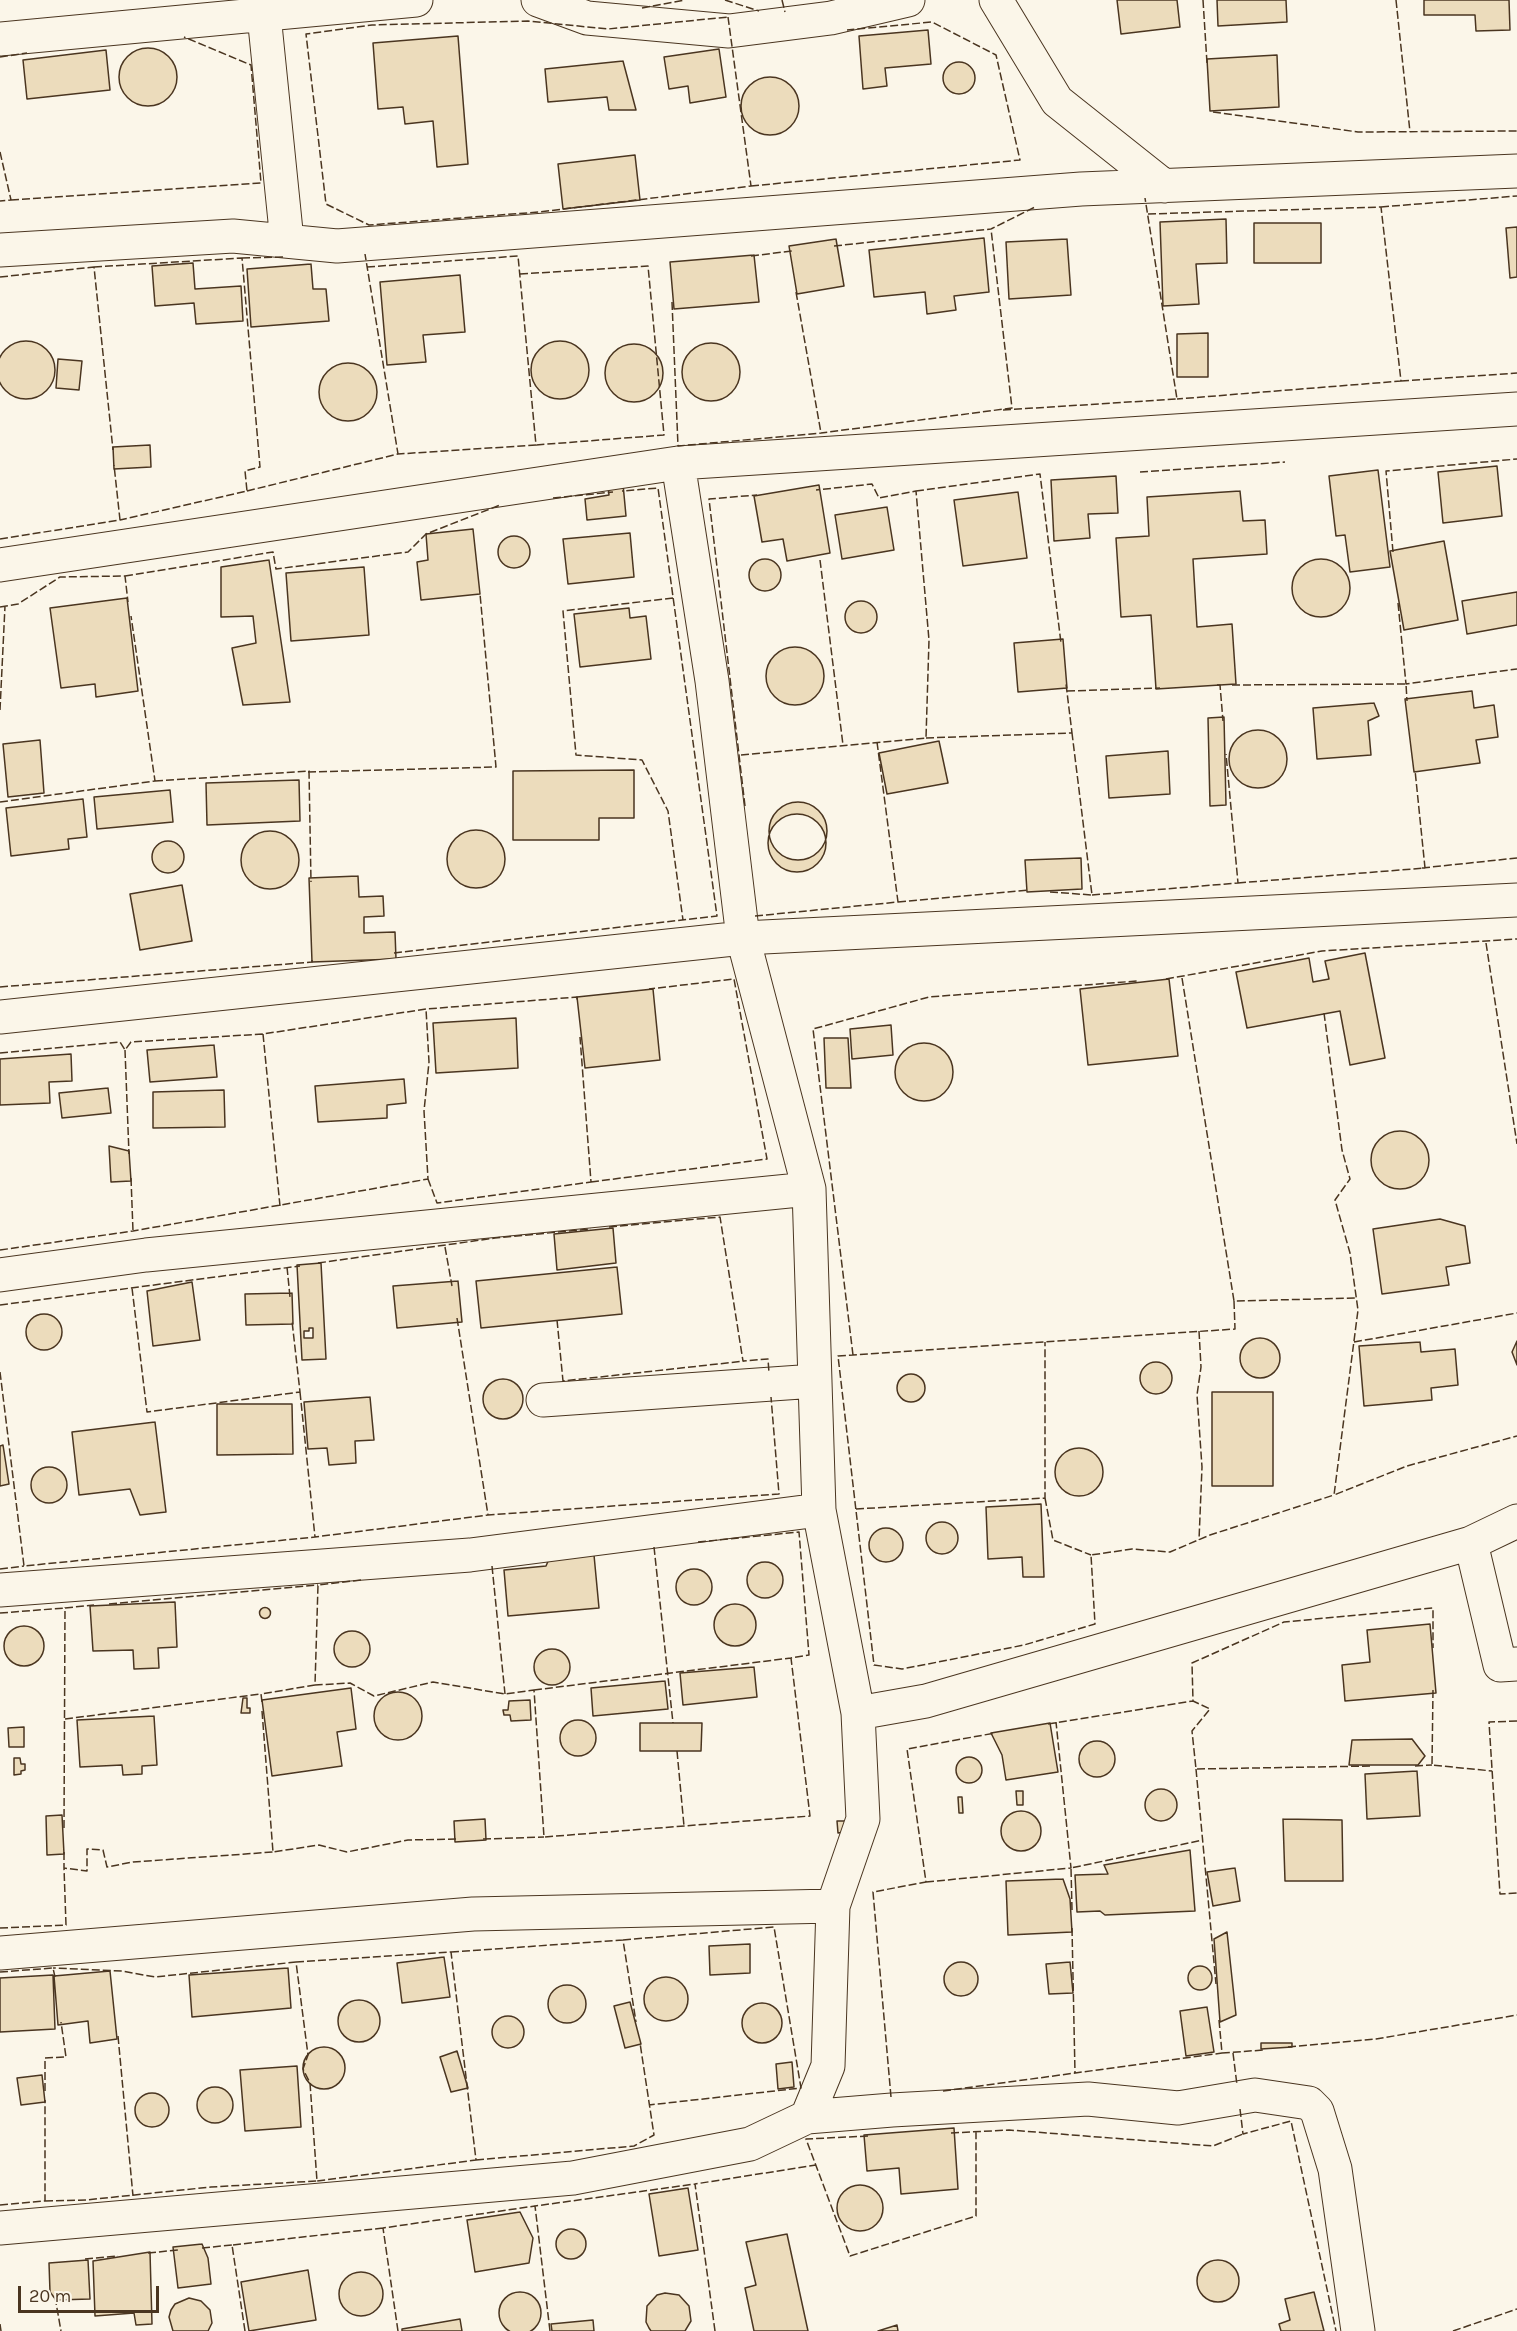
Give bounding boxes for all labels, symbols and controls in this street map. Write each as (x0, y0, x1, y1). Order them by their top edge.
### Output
scale bar (21, 2274, 162, 2312)
text: 20 m (29, 2285, 71, 2307)

